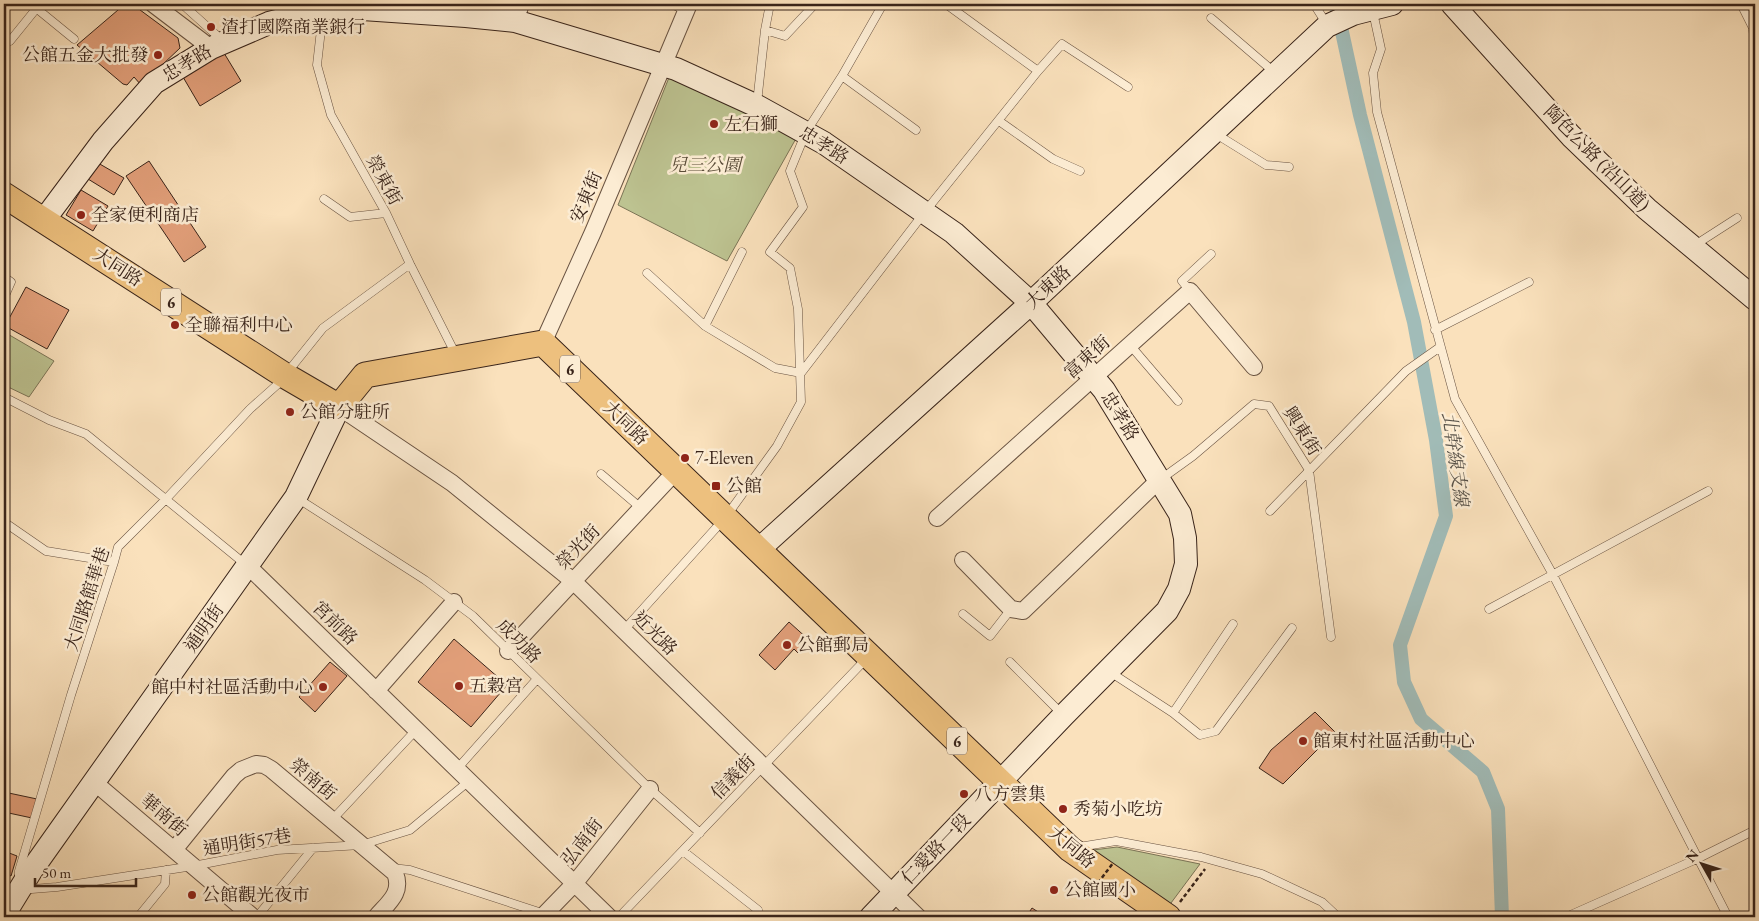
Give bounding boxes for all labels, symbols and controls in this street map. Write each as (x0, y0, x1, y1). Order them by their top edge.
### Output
place label: 渣打國際商業銀行 (221, 15, 365, 38)
marker: 渣打國際商業銀行 (205, 21, 217, 33)
street label: 忠孝路 (158, 39, 216, 86)
place label: 公館五金大批發 (22, 43, 148, 66)
marker: 公館五金大批發 (152, 49, 164, 61)
street label: 陶色公路 (沿山道) (1539, 100, 1655, 216)
place label: 左石獅 (724, 112, 778, 135)
marker: 左石獅 (708, 118, 720, 130)
street label: 忠孝路 (795, 121, 853, 169)
street label: 榮東街 (361, 151, 408, 209)
park label: 兒三公園 (669, 153, 744, 176)
street label: 安東街 (564, 167, 607, 226)
place label: 全家便利商店 (91, 203, 199, 226)
marker: 全家便利商店 (75, 209, 87, 221)
street label: 大同路 (89, 242, 147, 291)
street label: 大東路 (1020, 260, 1075, 313)
road number: 6 (161, 288, 181, 316)
place label: 全聯福利中心 (185, 313, 293, 336)
marker: 全聯福利中心 (169, 319, 181, 331)
street label: 富東街 (1059, 330, 1114, 383)
road number: 6 (560, 356, 580, 382)
street label: 忠孝路 (1096, 387, 1144, 445)
street label: 大同路 (599, 396, 654, 450)
place label: 公館分駐所 (300, 400, 390, 423)
street label: 興東街 (1278, 402, 1326, 460)
marker: 公館分駐所 (284, 406, 296, 418)
water label: 北幹線支線 (1437, 410, 1475, 510)
place label: 7-Eleven (695, 446, 755, 469)
marker: 7-Eleven (679, 452, 691, 464)
place label: 公館 (726, 474, 762, 497)
marker: 公館 (710, 480, 722, 492)
street label: 榮光街 (551, 519, 605, 574)
street label: 大同路館華巷 (59, 544, 114, 654)
street label: 宮前路 (308, 596, 363, 650)
street label: 通明街 (179, 599, 228, 656)
street label: 近光路 (628, 605, 683, 660)
street label: 成功路 (492, 613, 547, 668)
place label: 公館郵局 (797, 633, 869, 656)
marker: 公館郵局 (781, 639, 793, 651)
place label: 五穀宮 (469, 674, 523, 697)
place label: 館中村社區活動中心 (151, 675, 313, 698)
marker: 五穀宮 (453, 680, 465, 692)
marker: 館中村社區活動中心 (317, 681, 329, 693)
road number: 6 (947, 728, 967, 754)
place label: 館東村社區活動中心 (1313, 729, 1475, 752)
marker: 館東村社區活動中心 (1297, 735, 1309, 747)
street label: 信義街 (706, 749, 760, 804)
street label: 榮南街 (285, 752, 341, 805)
place label: 八方雲集 (974, 782, 1046, 805)
street label: 華南街 (136, 788, 192, 841)
marker: 八方雲集 (958, 788, 970, 800)
place label: 秀菊小吃坊 (1073, 797, 1163, 820)
marker: 秀菊小吃坊 (1057, 803, 1069, 815)
street label: 仁愛路一段 (896, 808, 975, 889)
street label: 弘南街 (556, 813, 607, 870)
street label: 大同路 (1044, 820, 1100, 873)
street label: 通明街57巷 (201, 823, 293, 860)
north arrow (1676, 838, 1726, 888)
text: N (1681, 845, 1703, 866)
scale bar (35, 856, 136, 888)
text: 50 m (42, 863, 71, 882)
place label: 公館國小 (1064, 878, 1136, 901)
place label: 公館觀光夜市 (202, 883, 310, 906)
marker: 公館國小 (1048, 884, 1060, 896)
marker: 公館觀光夜市 (186, 889, 198, 901)

